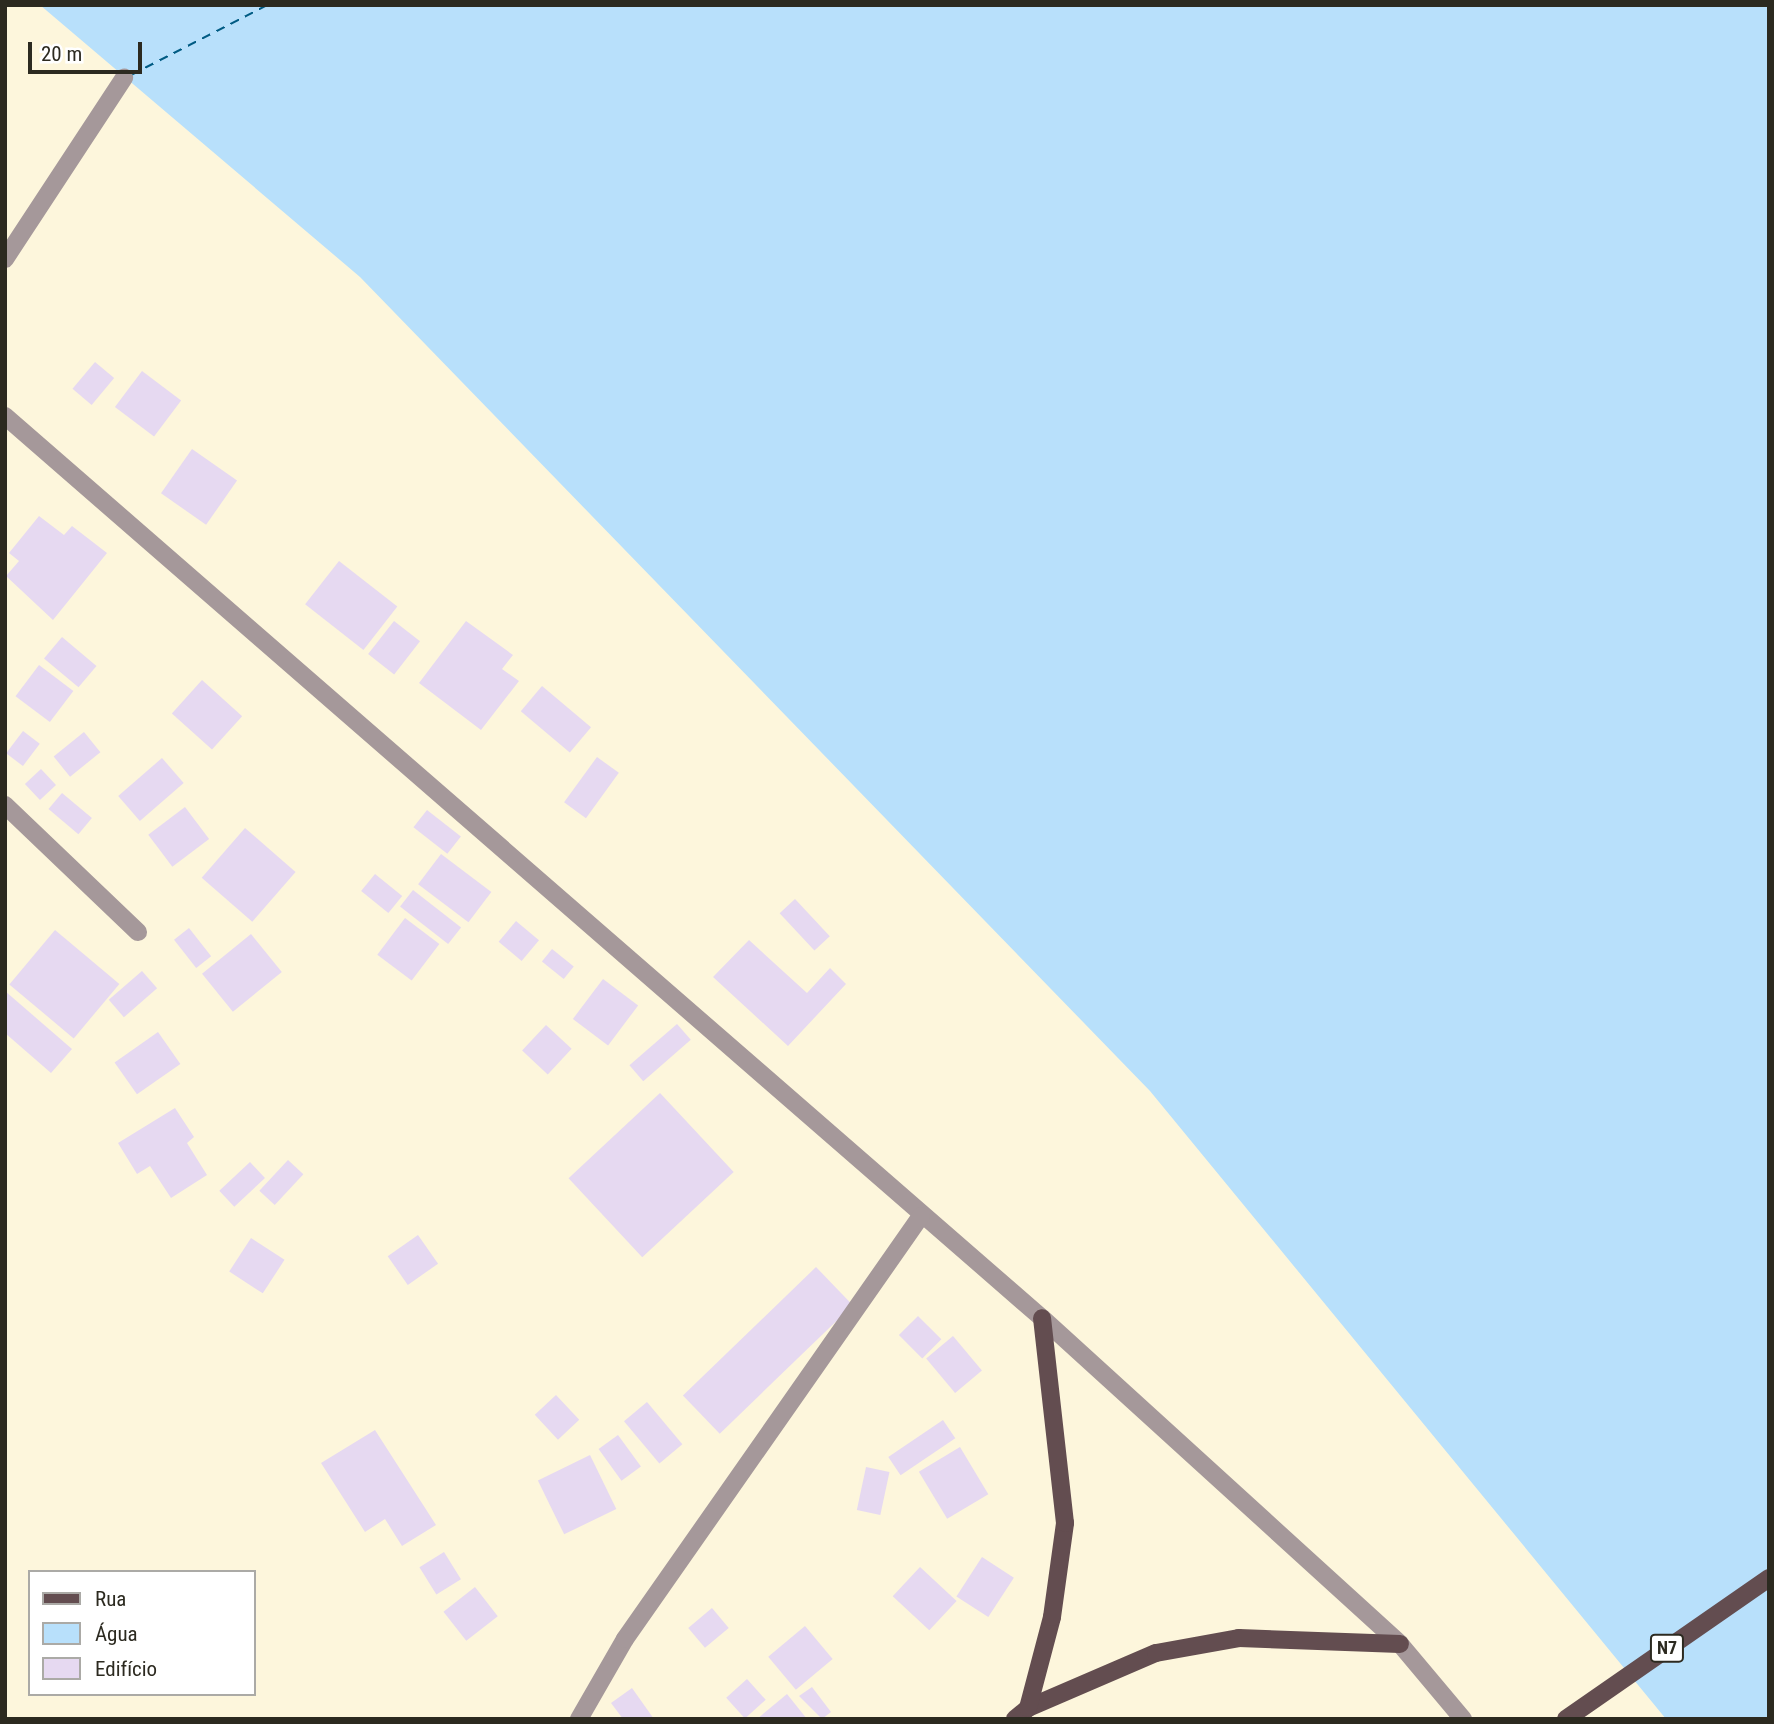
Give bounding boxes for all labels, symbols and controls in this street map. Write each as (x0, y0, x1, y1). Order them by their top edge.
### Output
scale bar (32, 28, 145, 72)
text: 20 m (41, 42, 82, 66)
legend (28, 1570, 256, 1696)
text: Rua (95, 1587, 126, 1611)
text: Água (95, 1622, 138, 1646)
road number: N7 (1650, 1633, 1684, 1662)
text: Edifício (95, 1657, 157, 1681)

